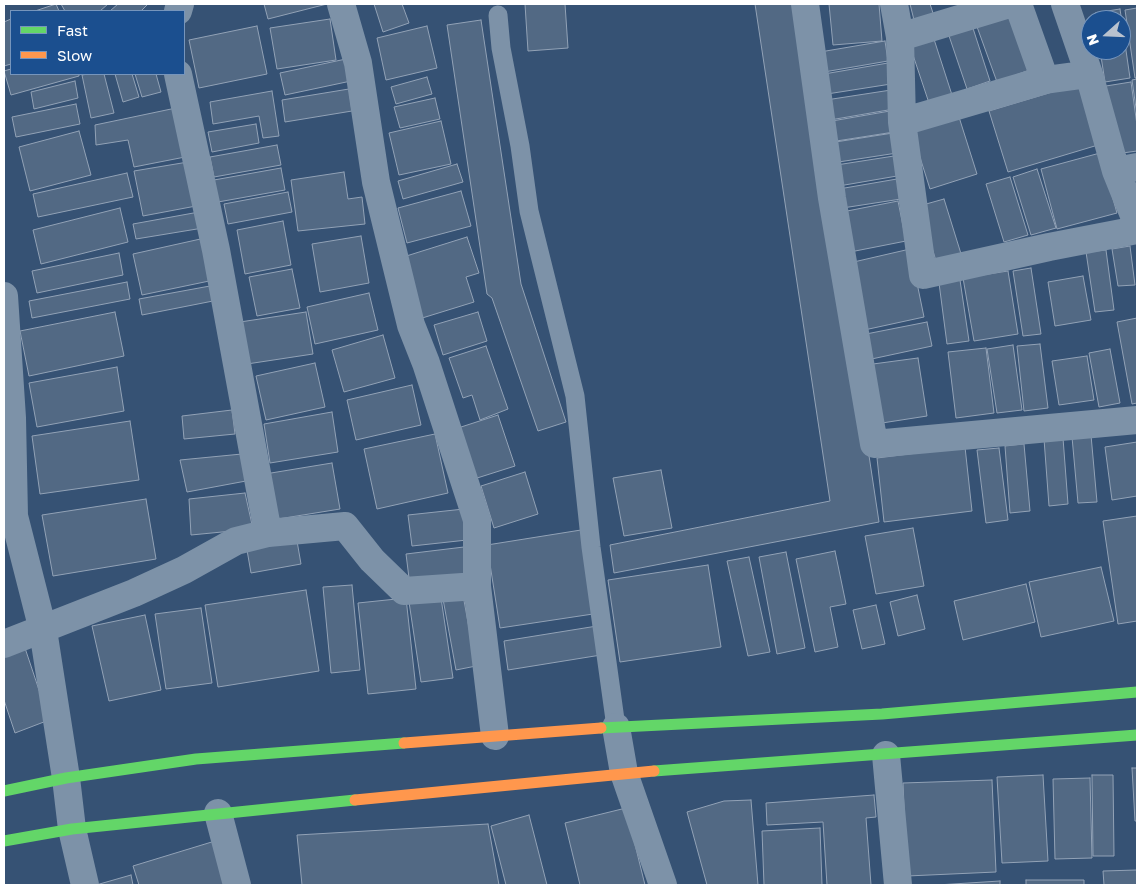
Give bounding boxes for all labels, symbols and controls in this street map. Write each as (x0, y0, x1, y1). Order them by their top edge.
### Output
legend (10, 10, 185, 75)
north arrow (1081, 10, 1131, 60)
text: Fast (57, 21, 88, 39)
text: N (1083, 32, 1102, 48)
text: Slow (57, 46, 92, 64)

